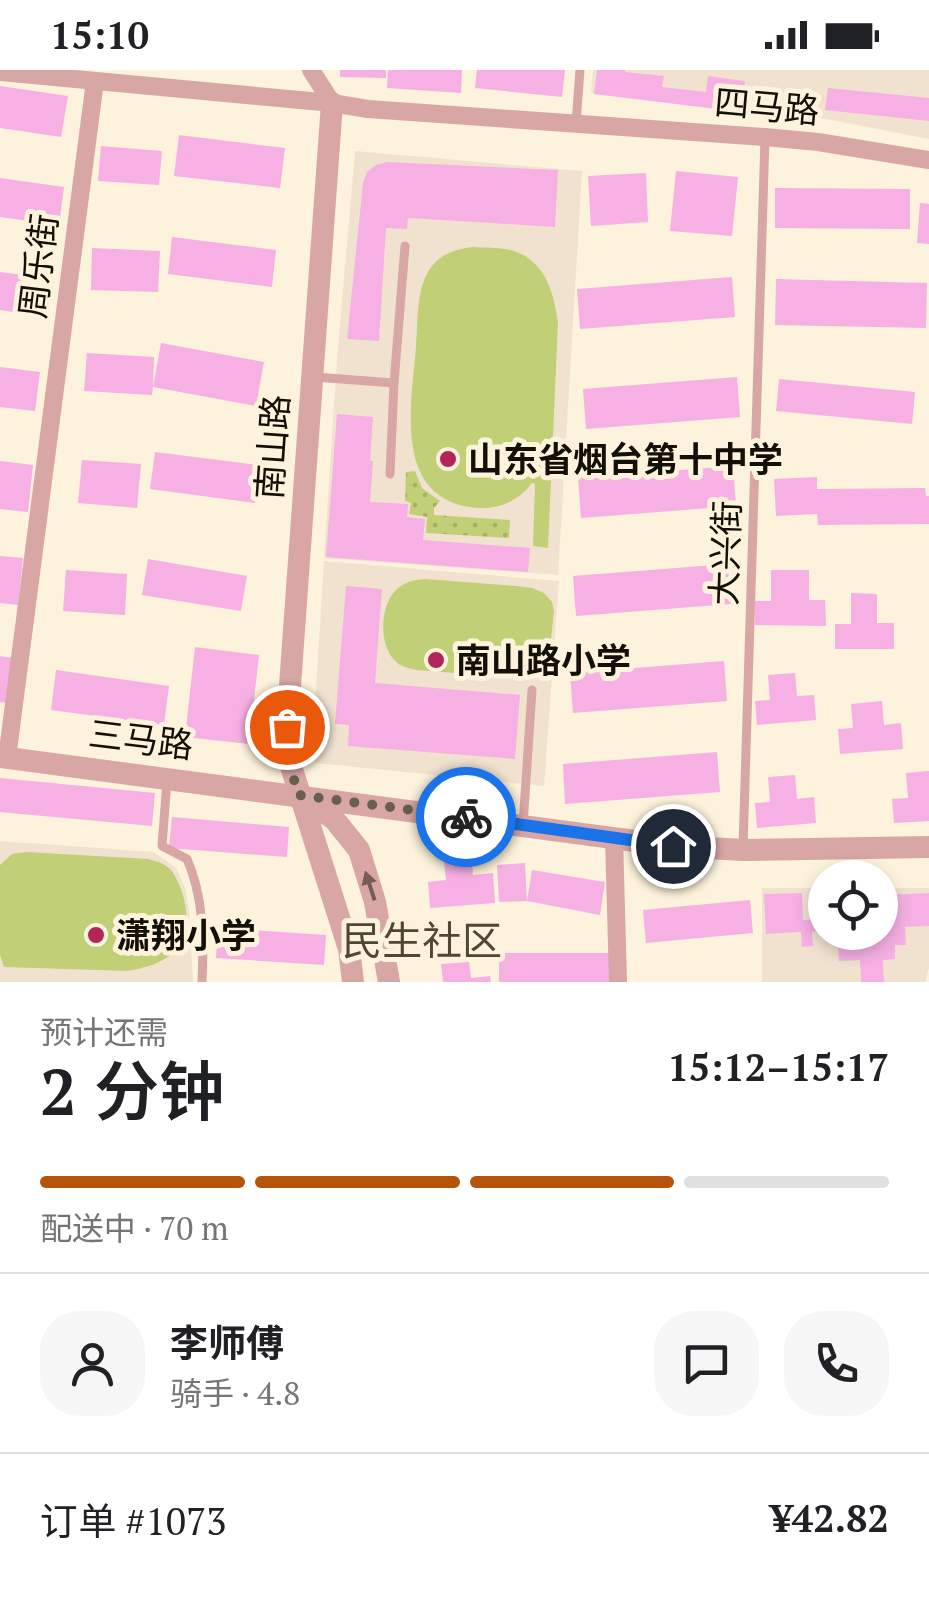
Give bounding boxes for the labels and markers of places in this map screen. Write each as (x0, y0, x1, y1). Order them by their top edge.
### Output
place label: 山东省烟台第十中学 (468, 436, 783, 482)
marker: 山东省烟台第十中学 (437, 448, 459, 470)
place label: 南山路小学 (456, 637, 631, 683)
marker: 南山路小学 (425, 649, 447, 671)
pin (245, 685, 330, 770)
pin (631, 804, 716, 889)
place label: 潇翔小学 (116, 912, 256, 958)
marker: 潇翔小学 (85, 924, 107, 946)

